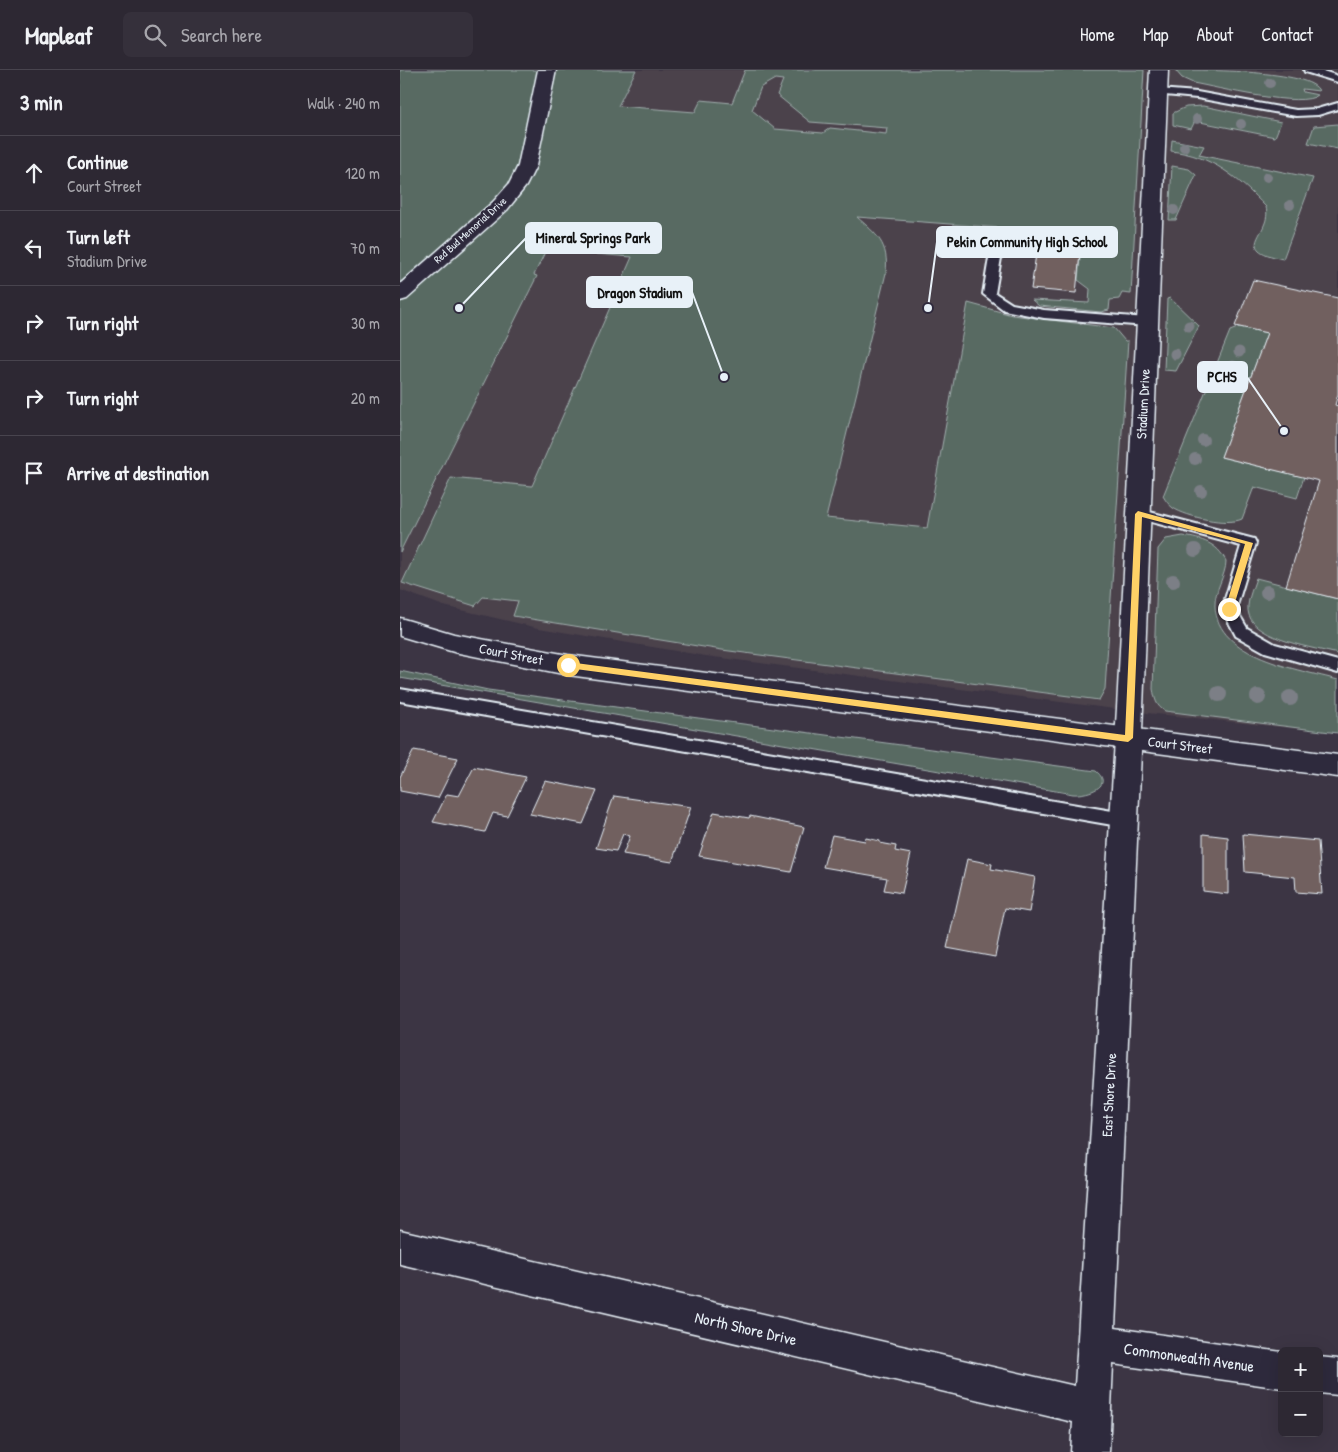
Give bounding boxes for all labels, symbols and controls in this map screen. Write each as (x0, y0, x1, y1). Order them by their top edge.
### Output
search box (123, 12, 473, 57)
text: Mapleaf (25, 19, 93, 51)
icon: search (141, 21, 169, 49)
text: Search here (181, 22, 262, 48)
text: Home (1080, 22, 1115, 47)
text: Map (1143, 22, 1168, 47)
text: About (1196, 22, 1233, 47)
text: Contact (1261, 22, 1313, 47)
text: 3 min (20, 88, 63, 117)
text: Walk · 240 m (307, 92, 380, 114)
text: Continue (67, 149, 128, 175)
icon: ahead (20, 159, 48, 187)
text: 120 m (345, 162, 380, 184)
text: Court Street (67, 175, 141, 197)
street label: Red Bud Memorial Drive (431, 193, 510, 266)
callout: Mineral Springs Park (526, 223, 661, 253)
text: Turn left (67, 224, 130, 250)
text: Mineral Springs Park (536, 227, 651, 249)
callout: Pekin Community High School (937, 227, 1117, 257)
text: Pekin Community High School (947, 231, 1108, 253)
icon: left (20, 234, 48, 262)
text: 70 m (350, 237, 380, 259)
text: Stadium Drive (67, 250, 147, 272)
callout: Dragon Stadium (587, 277, 692, 307)
text: Dragon Stadium (597, 282, 683, 304)
icon: right (20, 309, 48, 337)
text: Turn right (67, 310, 138, 336)
text: 30 m (351, 312, 380, 334)
callout: PCHS (1198, 362, 1247, 392)
text: PCHS (1207, 366, 1237, 387)
street label: Stadium Drive (1131, 368, 1154, 439)
icon: right (20, 384, 48, 412)
text: Turn right (67, 385, 138, 411)
text: 20 m (351, 387, 380, 409)
icon: arrive (20, 459, 48, 487)
text: Arrive at destination (67, 460, 209, 486)
route end (1218, 598, 1241, 621)
street label: Court Street (477, 638, 545, 669)
route start (557, 654, 580, 677)
street label: Court Street (1147, 731, 1214, 758)
street label: East Shore Drive (1097, 1052, 1120, 1137)
street label: North Shore Drive (693, 1306, 800, 1351)
street label: Commonwealth Avenue (1122, 1337, 1256, 1377)
map controls (1278, 1347, 1323, 1437)
button: + (1278, 1347, 1323, 1392)
button: − (1278, 1392, 1323, 1437)

